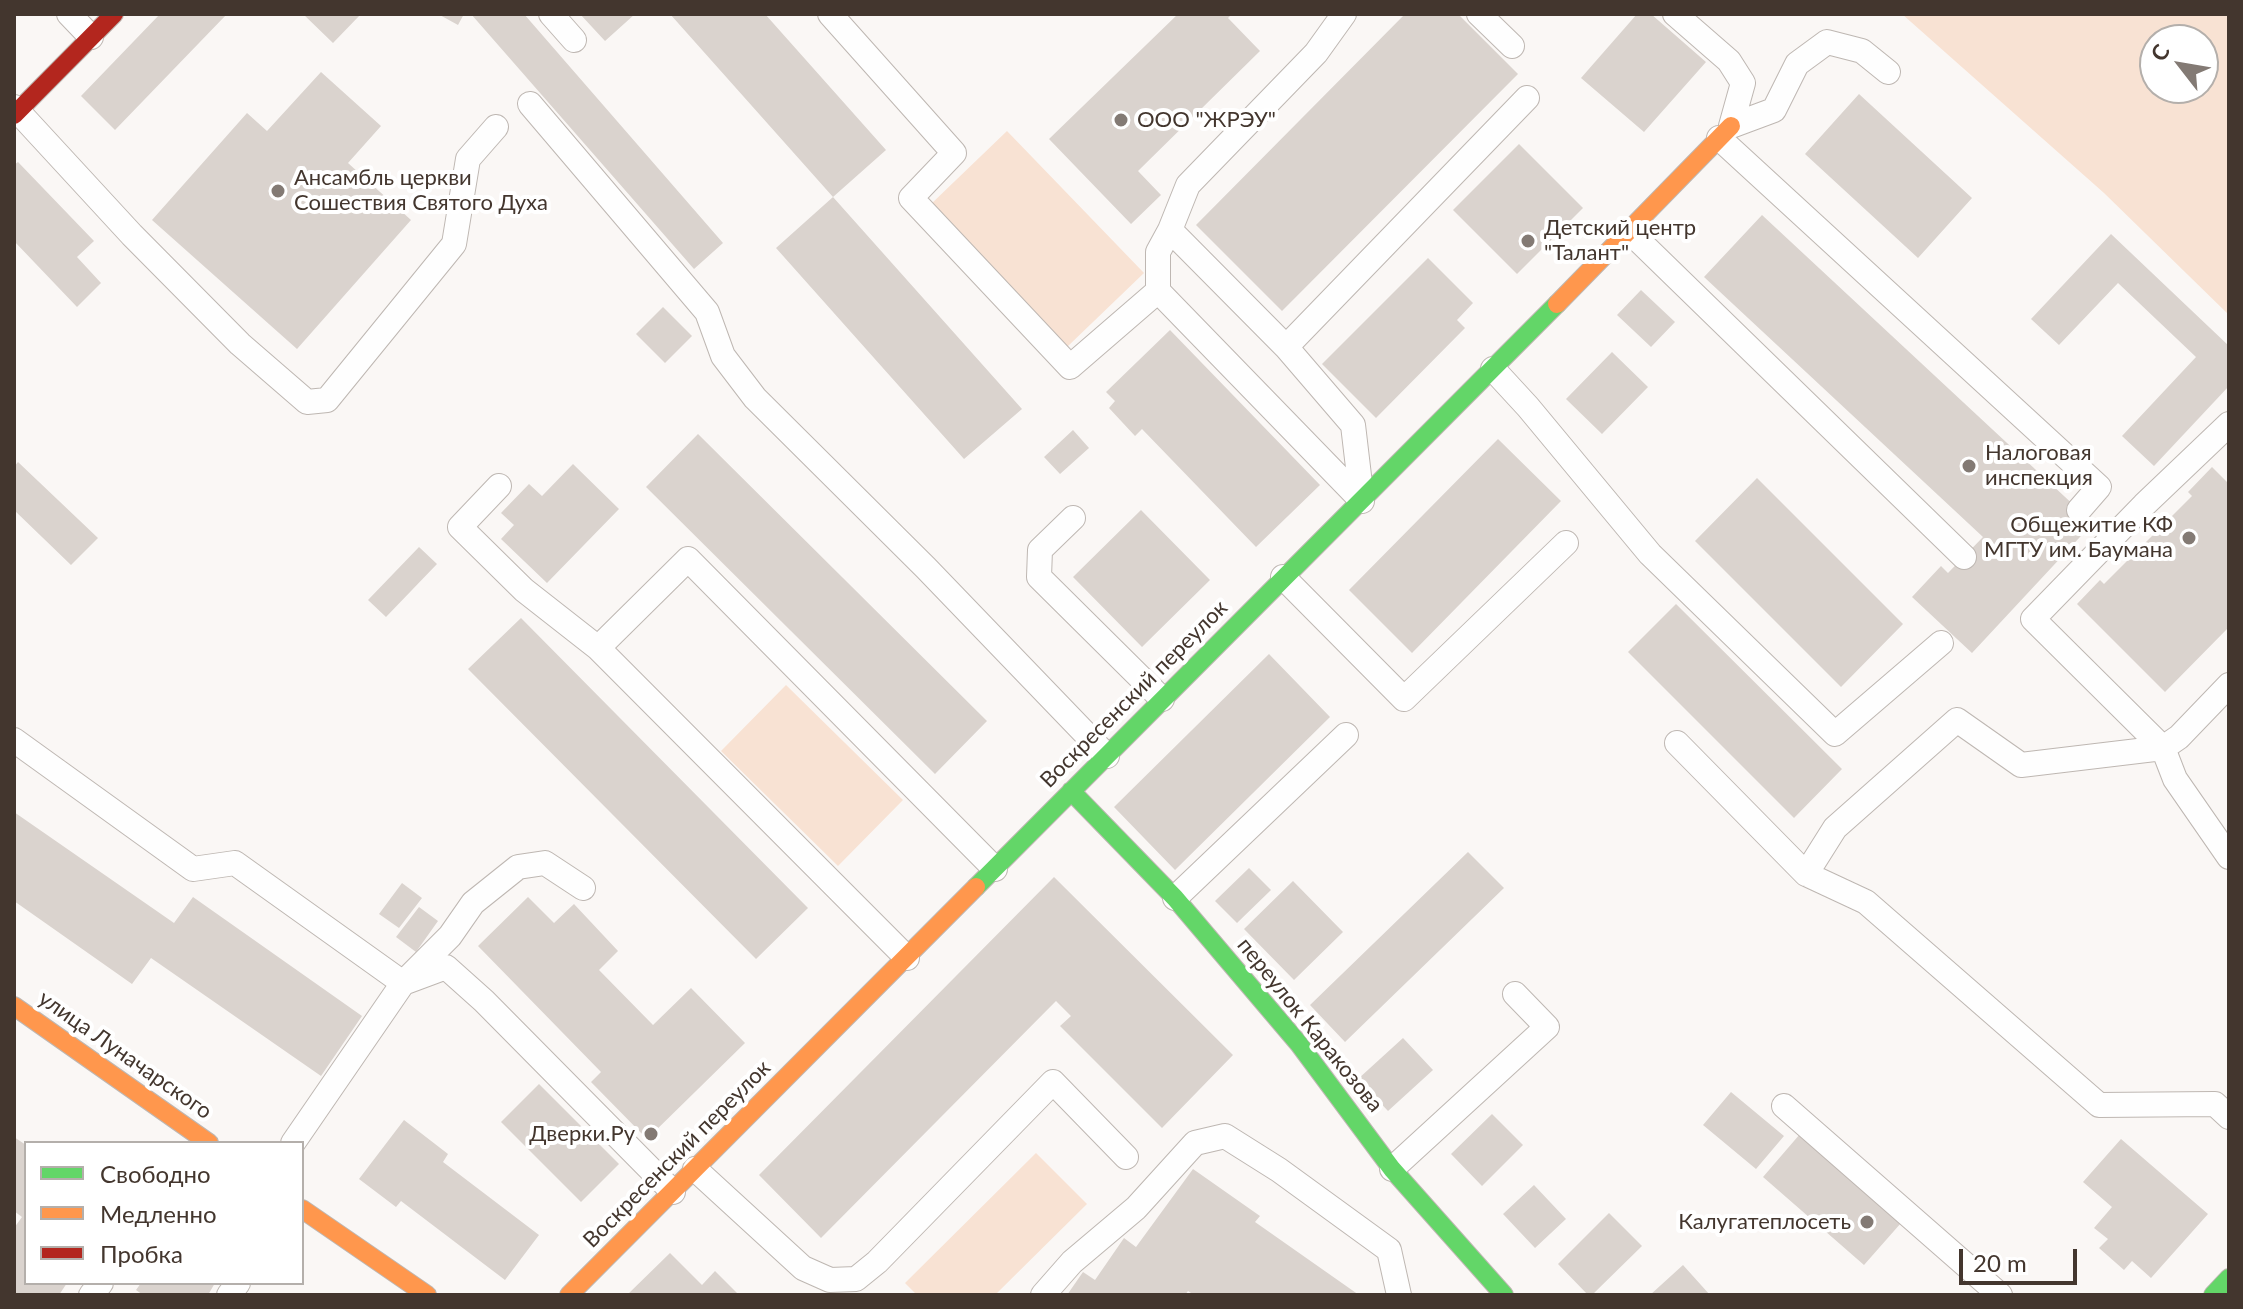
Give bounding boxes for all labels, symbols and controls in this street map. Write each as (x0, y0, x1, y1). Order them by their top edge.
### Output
north arrow (2139, 24, 2219, 104)
text: С (2144, 39, 2175, 66)
place label: ООО "ЖРЭУ" (1137, 107, 1276, 133)
marker: ООО "ЖРЭУ" (1112, 111, 1130, 129)
place label: Ансамбль церкви Сошествия Святого Духа (294, 165, 548, 216)
marker: Ансамбль церкви Сошествия Святого Духа (269, 182, 287, 200)
place label: Детский центр "Талант" (1544, 215, 1696, 266)
marker: Детский центр "Талант" (1519, 232, 1537, 250)
place label: Налоговая инспекция (1985, 440, 2093, 492)
marker: Налоговая инспекция (1960, 457, 1978, 475)
place label: Общежитие КФ МГТУ им. Баумана (1984, 512, 2173, 564)
marker: Общежитие КФ МГТУ им. Баумана (2180, 529, 2198, 547)
street label: Воскресенский переулок (1035, 595, 1233, 793)
street label: переулок Каракозова (1232, 933, 1388, 1117)
street label: улица Луначарского (33, 985, 217, 1125)
street label: Воскресенский переулок (578, 1055, 776, 1253)
place label: Дверки.Ру (529, 1121, 635, 1147)
marker: Дверки.Ру (642, 1125, 660, 1143)
legend (24, 1141, 304, 1285)
text: Свободно (100, 1159, 211, 1188)
text: Медленно (100, 1199, 217, 1228)
place label: Калугатеплосеть (1678, 1209, 1851, 1235)
marker: Калугатеплосеть (1858, 1213, 1876, 1231)
scale bar (1963, 1233, 2081, 1283)
text: Пробка (100, 1239, 183, 1268)
text: 20 m (1973, 1248, 2027, 1277)

